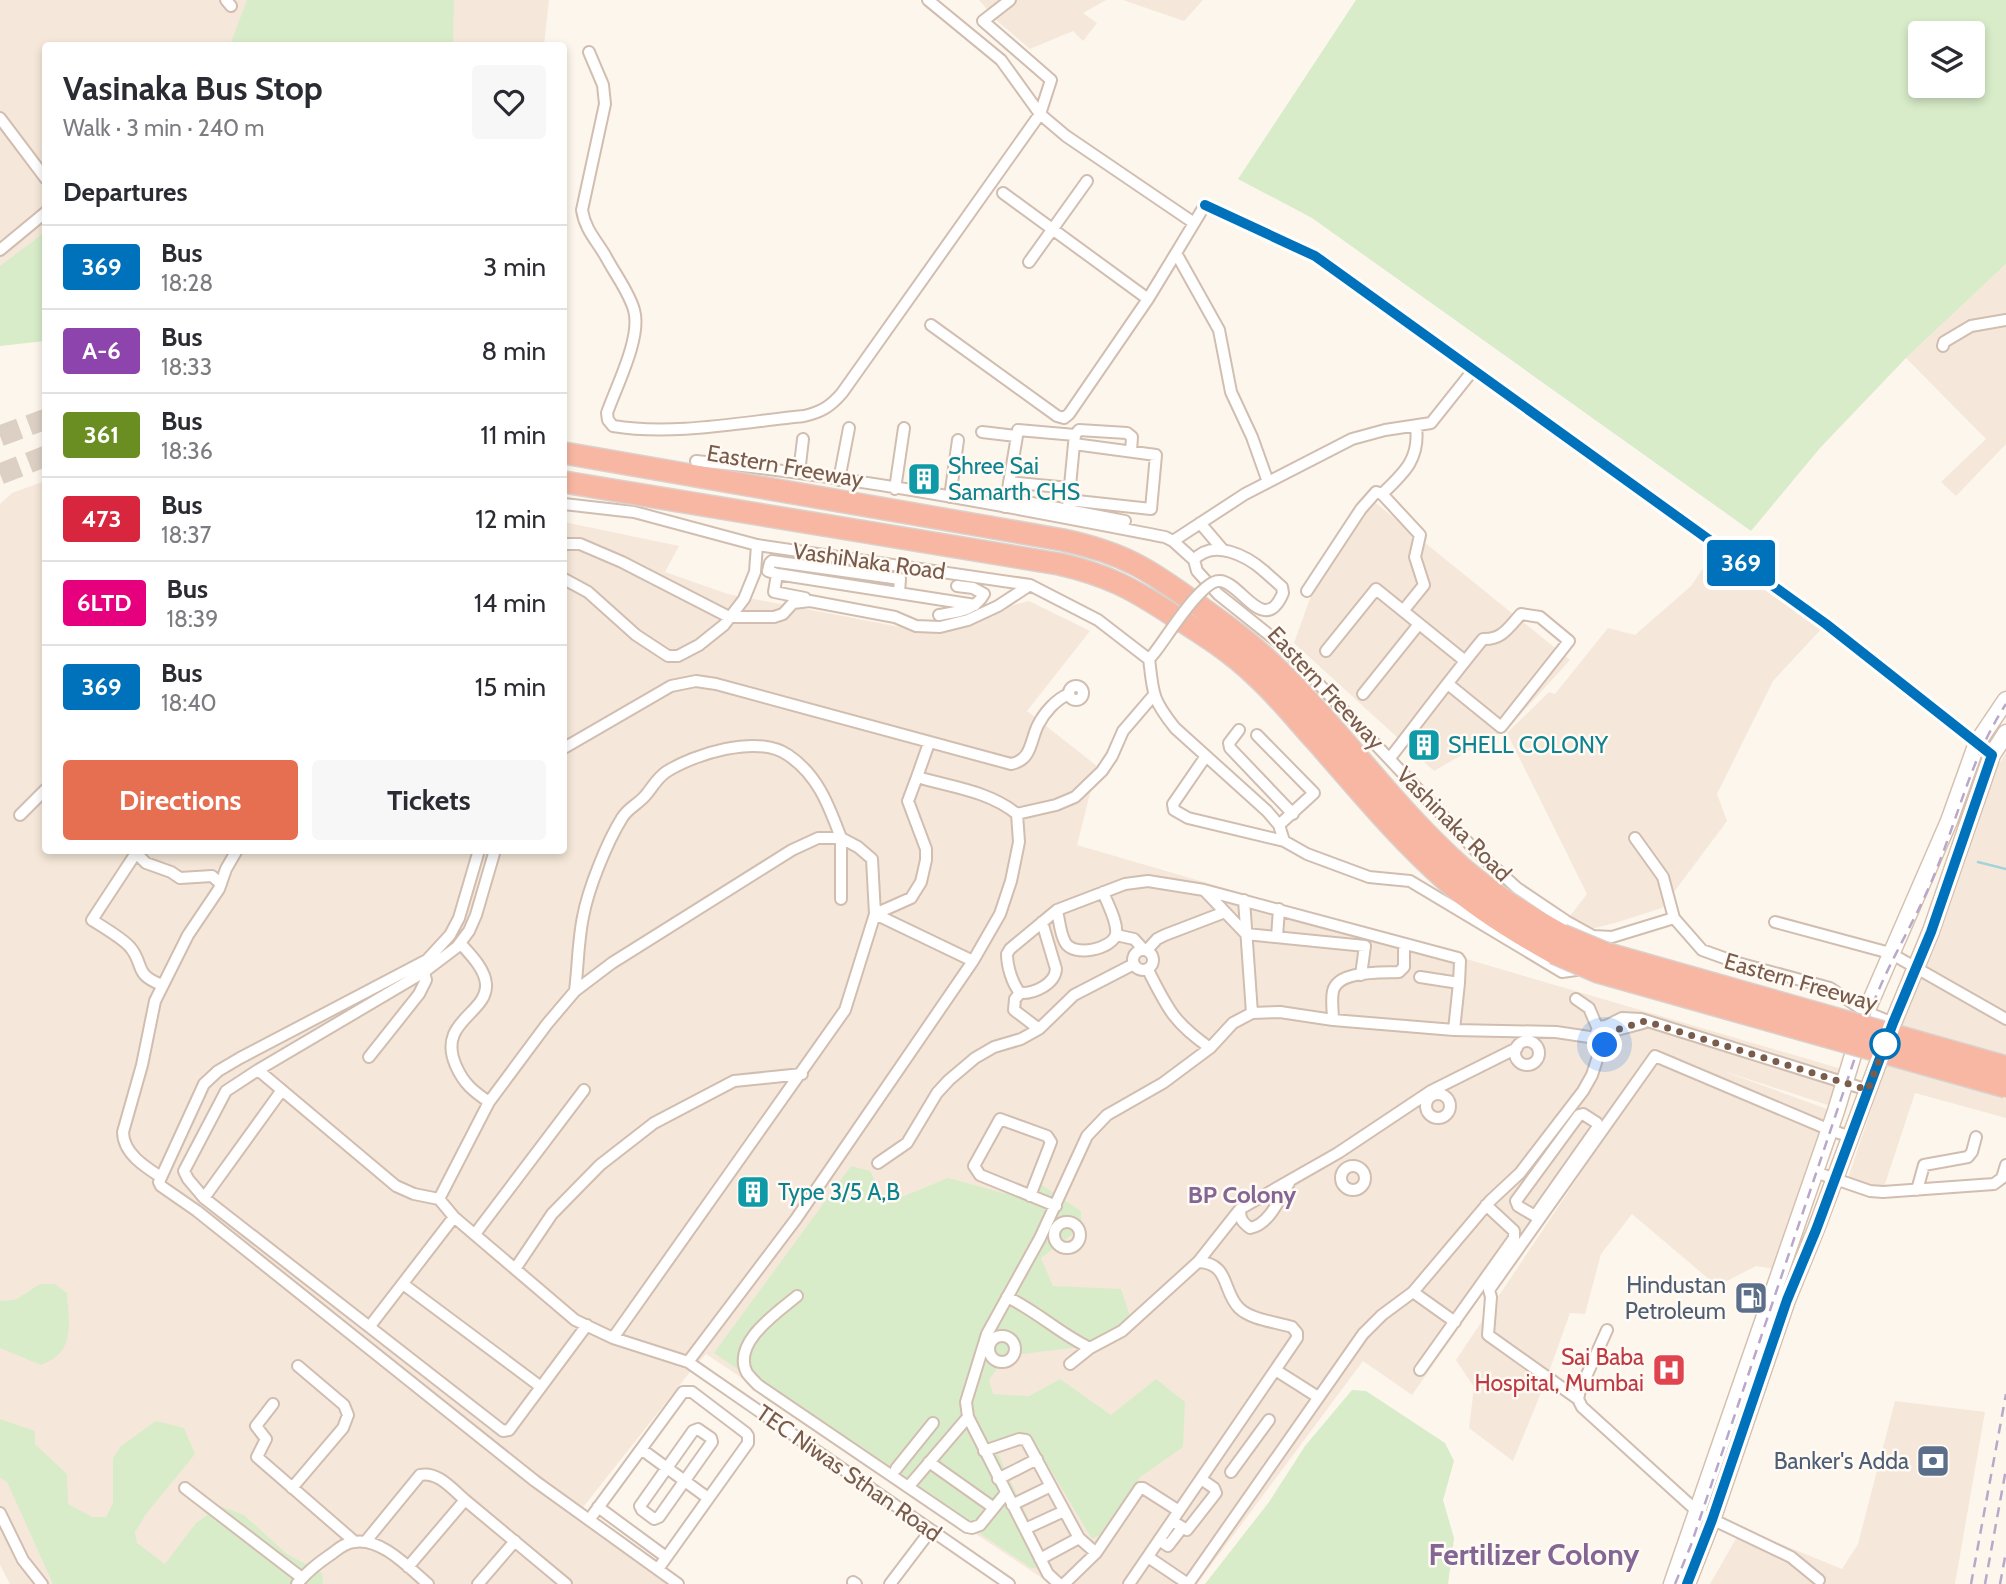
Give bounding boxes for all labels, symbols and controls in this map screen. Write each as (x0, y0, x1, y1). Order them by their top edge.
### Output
map controls (1908, 21, 1985, 98)
button: layers (1908, 21, 1985, 98)
button: heart (472, 65, 546, 139)
text: Vasinaka Bus Stop (63, 68, 323, 108)
text: Walk · 3 min · 240 m (63, 114, 265, 142)
text: Departures (63, 176, 187, 208)
text: Bus (161, 237, 202, 269)
text: 3 min (483, 251, 546, 283)
text: 369 (82, 252, 121, 281)
text: 18:28 (161, 269, 213, 297)
text: Bus (161, 321, 202, 353)
text: 8 min (482, 335, 546, 367)
text: A-6 (82, 336, 121, 365)
text: 18:33 (161, 353, 212, 381)
text: Bus (161, 405, 202, 437)
text: 11 min (480, 419, 546, 451)
text: 361 (84, 420, 119, 449)
text: 18:36 (161, 437, 213, 465)
street label: Eastern Freeway (705, 438, 866, 494)
place label: Shree Sai Samarth CHS (948, 452, 1080, 506)
building icon: Shree Sai Samarth CHS (905, 460, 943, 498)
text: Bus (161, 489, 202, 521)
text: 12 min (475, 503, 546, 535)
text: 473 (81, 504, 122, 533)
text: 18:37 (161, 521, 211, 549)
street label: VashiNaka Road (791, 536, 947, 586)
line badge: 369 (1701, 540, 1781, 586)
text: 369 (1721, 548, 1761, 577)
text: Bus (167, 573, 208, 605)
text: 14 min (474, 587, 546, 619)
text: 6LTD (77, 588, 132, 617)
text: 18:39 (167, 605, 218, 633)
street label: Eastern Freeway (1262, 621, 1390, 756)
text: Bus (161, 657, 202, 689)
text: 15 min (475, 671, 546, 703)
text: 369 (82, 672, 121, 701)
text: 18:40 (161, 689, 217, 717)
building icon: SHELL COLONY (1405, 726, 1443, 764)
place label: SHELL COLONY (1448, 731, 1609, 759)
button: Directions (63, 760, 298, 840)
button: Tickets (312, 760, 546, 840)
street label: Vashinaka Road (1391, 761, 1517, 887)
street label: Eastern Freeway (1721, 947, 1881, 1017)
your location (1587, 1027, 1622, 1062)
unlabelled marker (1870, 1029, 1900, 1059)
building icon: Type 3/5 A,B (734, 1173, 772, 1211)
place label: Type 3/5 A,B (778, 1178, 900, 1206)
district label: BP Colony (1188, 1180, 1296, 1209)
place label: Hindustan Petroleum (1625, 1271, 1726, 1325)
fuel station icon: Hindustan Petroleum (1732, 1279, 1770, 1317)
place label: Sai Baba Hospital, Mumbai (1475, 1343, 1644, 1397)
hospital icon: Sai Baba Hospital, Mumbai (1650, 1351, 1688, 1389)
street label: TEC Niwas Sthan Road (751, 1399, 947, 1547)
bank icon: Banker's Adda (1914, 1442, 1952, 1480)
place label: Banker's Adda (1774, 1447, 1909, 1475)
district label: Fertilizer Colony (1429, 1536, 1640, 1573)

